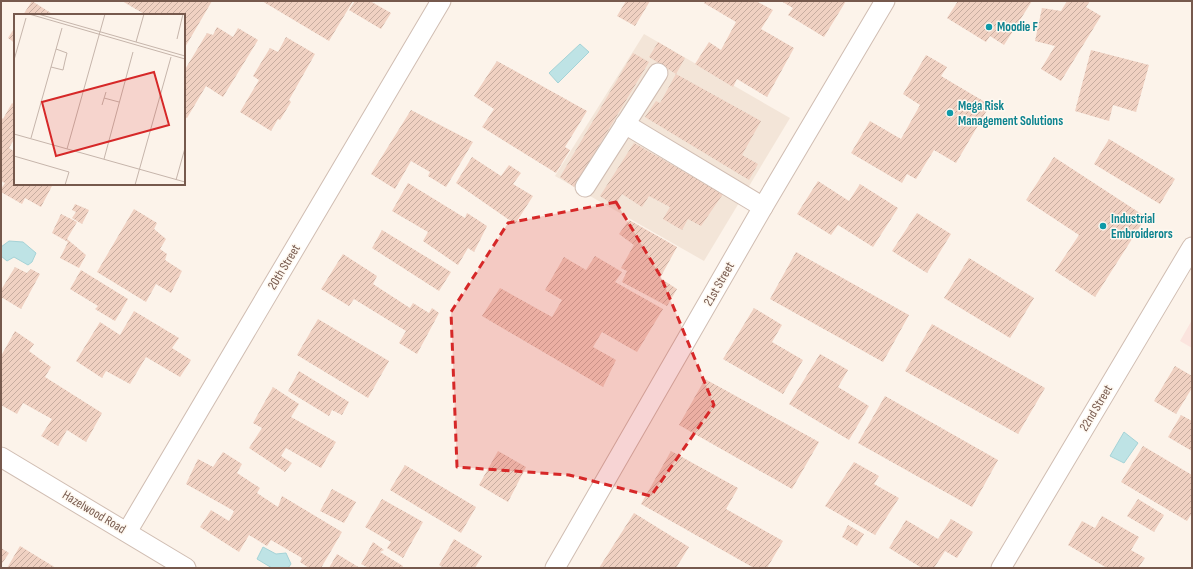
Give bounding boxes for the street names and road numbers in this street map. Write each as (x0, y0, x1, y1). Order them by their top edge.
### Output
street label: 20th Street (264, 241, 304, 293)
street label: 21st Street (700, 259, 738, 309)
street label: 22nd Street (1076, 382, 1116, 434)
street label: Hazelwood Road (59, 487, 129, 537)

